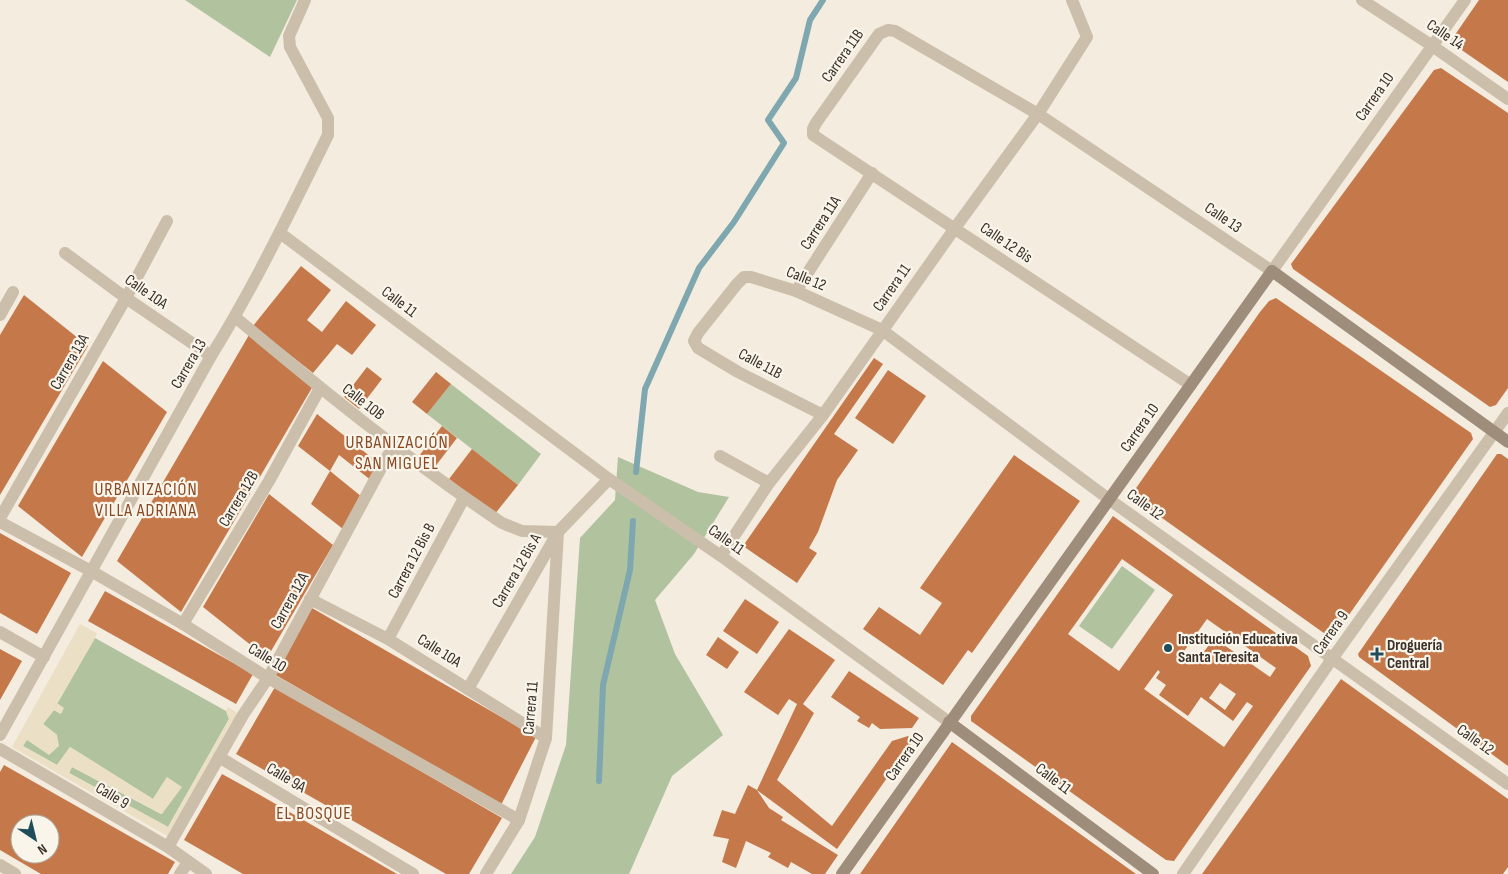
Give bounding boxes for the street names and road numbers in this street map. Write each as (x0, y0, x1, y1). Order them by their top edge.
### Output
street label: Calle 14 (1423, 16, 1468, 54)
street label: Carrera 11B (818, 26, 868, 86)
street label: Carrera 10 (1352, 69, 1398, 125)
street label: Carrera 11A (797, 192, 845, 253)
street label: Calle 13 (1201, 199, 1245, 237)
street label: Calle 12 Bis (976, 219, 1036, 268)
street label: Carrera 11 (869, 260, 915, 315)
street label: Calle 12 (783, 263, 829, 295)
street label: Calle 10A (121, 270, 171, 314)
street label: Calle 11 (377, 282, 421, 322)
street label: Carrera 13A (46, 331, 94, 393)
street label: Carrera 13 (167, 336, 211, 392)
street label: Calle 11B (735, 345, 785, 383)
street label: Calle 10B (338, 380, 388, 424)
street label: Carrera 10 (1117, 400, 1163, 456)
street label: Carrera 12B (215, 468, 263, 530)
street label: Calle 12 (1123, 485, 1167, 525)
street label: Carrera 12 Bis B (384, 520, 440, 602)
street label: Calle 11 (704, 521, 748, 559)
street label: Carrera 12 Bis A (488, 531, 546, 611)
street label: Carrera 12A (267, 569, 313, 632)
street label: Carrera 9 (1309, 607, 1353, 659)
street label: Calle 10A (414, 630, 465, 672)
street label: Calle 10 (244, 639, 290, 677)
street label: Carrera 11 (519, 680, 543, 735)
street label: Calle 12 (1453, 720, 1497, 760)
street label: Carrera 10 (882, 729, 928, 785)
street label: Calle 9A (263, 759, 309, 797)
street label: Calle 11 (1031, 759, 1075, 799)
street label: Calle 9 (92, 779, 132, 813)

